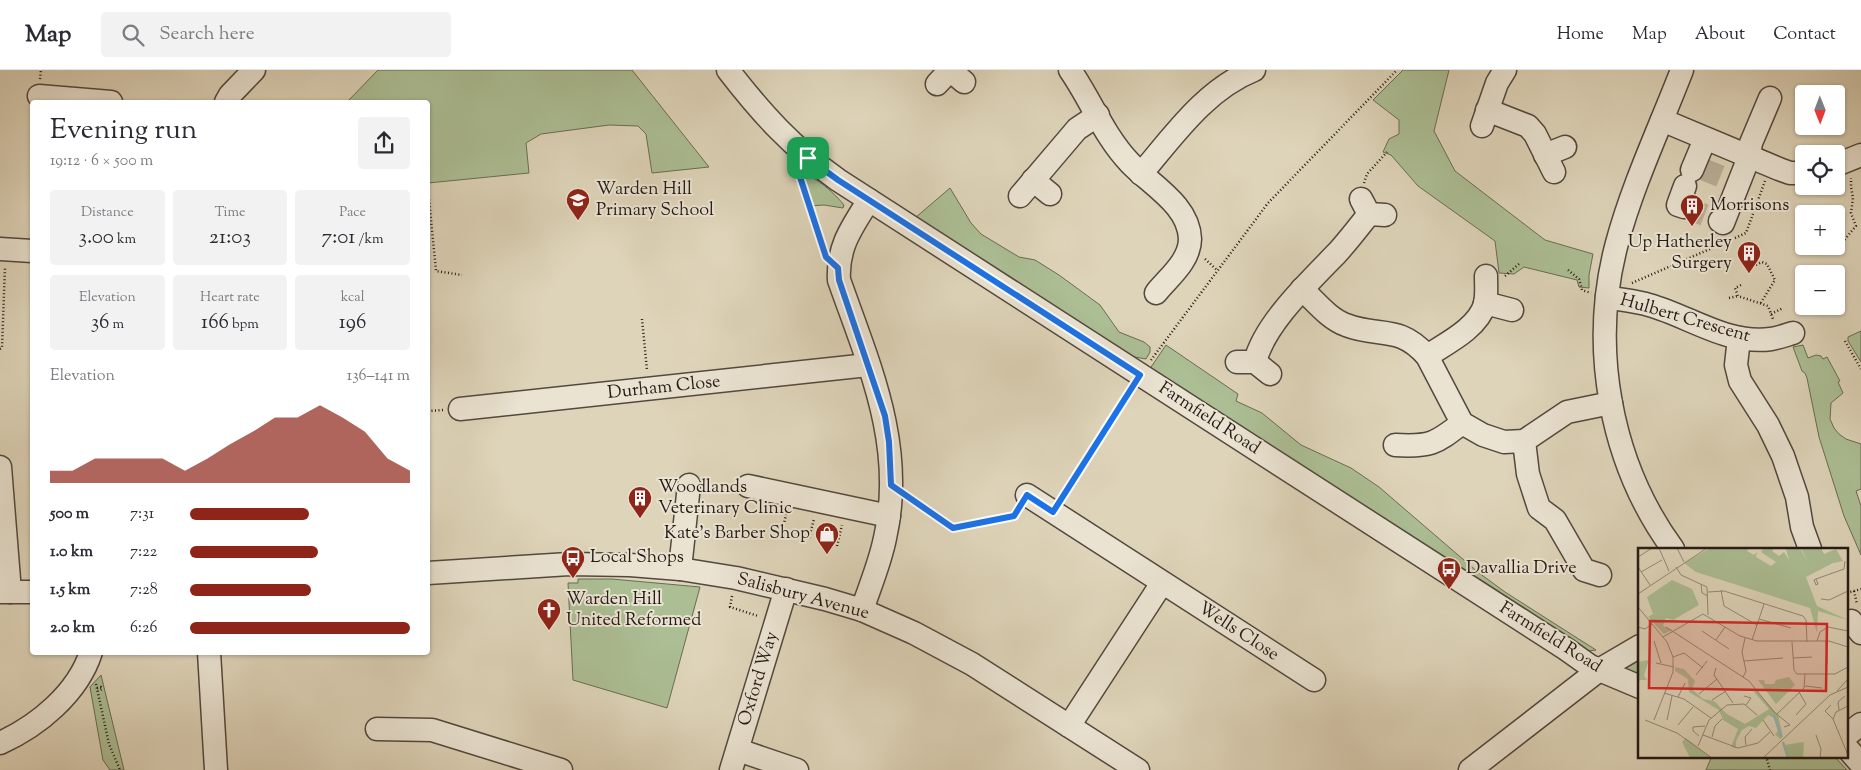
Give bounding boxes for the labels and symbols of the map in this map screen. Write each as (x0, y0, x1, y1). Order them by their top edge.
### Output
north arrow (1795, 85, 1845, 135)
pin (787, 137, 829, 179)
place label: Warden Hill Primary School (596, 177, 714, 224)
school or university icon: Warden Hill Primary School (565, 187, 591, 221)
building icon: Morrisons (1679, 193, 1705, 227)
place label: Morrisons (1710, 193, 1789, 219)
place label: Up Hatherley Surgery (1628, 230, 1732, 277)
building icon: Up Hatherley Surgery (1736, 240, 1762, 274)
street label: Hulbert Crescent (1617, 288, 1753, 350)
street label: Durham Close (606, 369, 722, 407)
street label: Farmfield Road (1153, 376, 1265, 462)
place label: Woodlands Veterinary Clinic (658, 475, 792, 522)
building icon: Woodlands Veterinary Clinic (627, 485, 653, 519)
place label: Kate's Barber Shop (664, 521, 810, 547)
shop icon: Kate's Barber Shop (814, 521, 840, 555)
bus stop icon: Local Shops (560, 545, 586, 579)
place label: Local Shops (590, 545, 684, 571)
inset map (1638, 548, 1848, 758)
bus stop icon: Davallia Drive (1436, 556, 1462, 590)
place label: Davallia Drive (1466, 556, 1577, 582)
street label: Salisbury Avenue (734, 567, 872, 627)
place label: Warden Hill United Reformed (566, 587, 701, 634)
street label: Wells Close (1192, 596, 1284, 668)
street label: Farmfield Road (1494, 596, 1606, 680)
church icon: Warden Hill United Reformed (536, 597, 562, 631)
street label: Oxford Way (732, 629, 786, 729)

